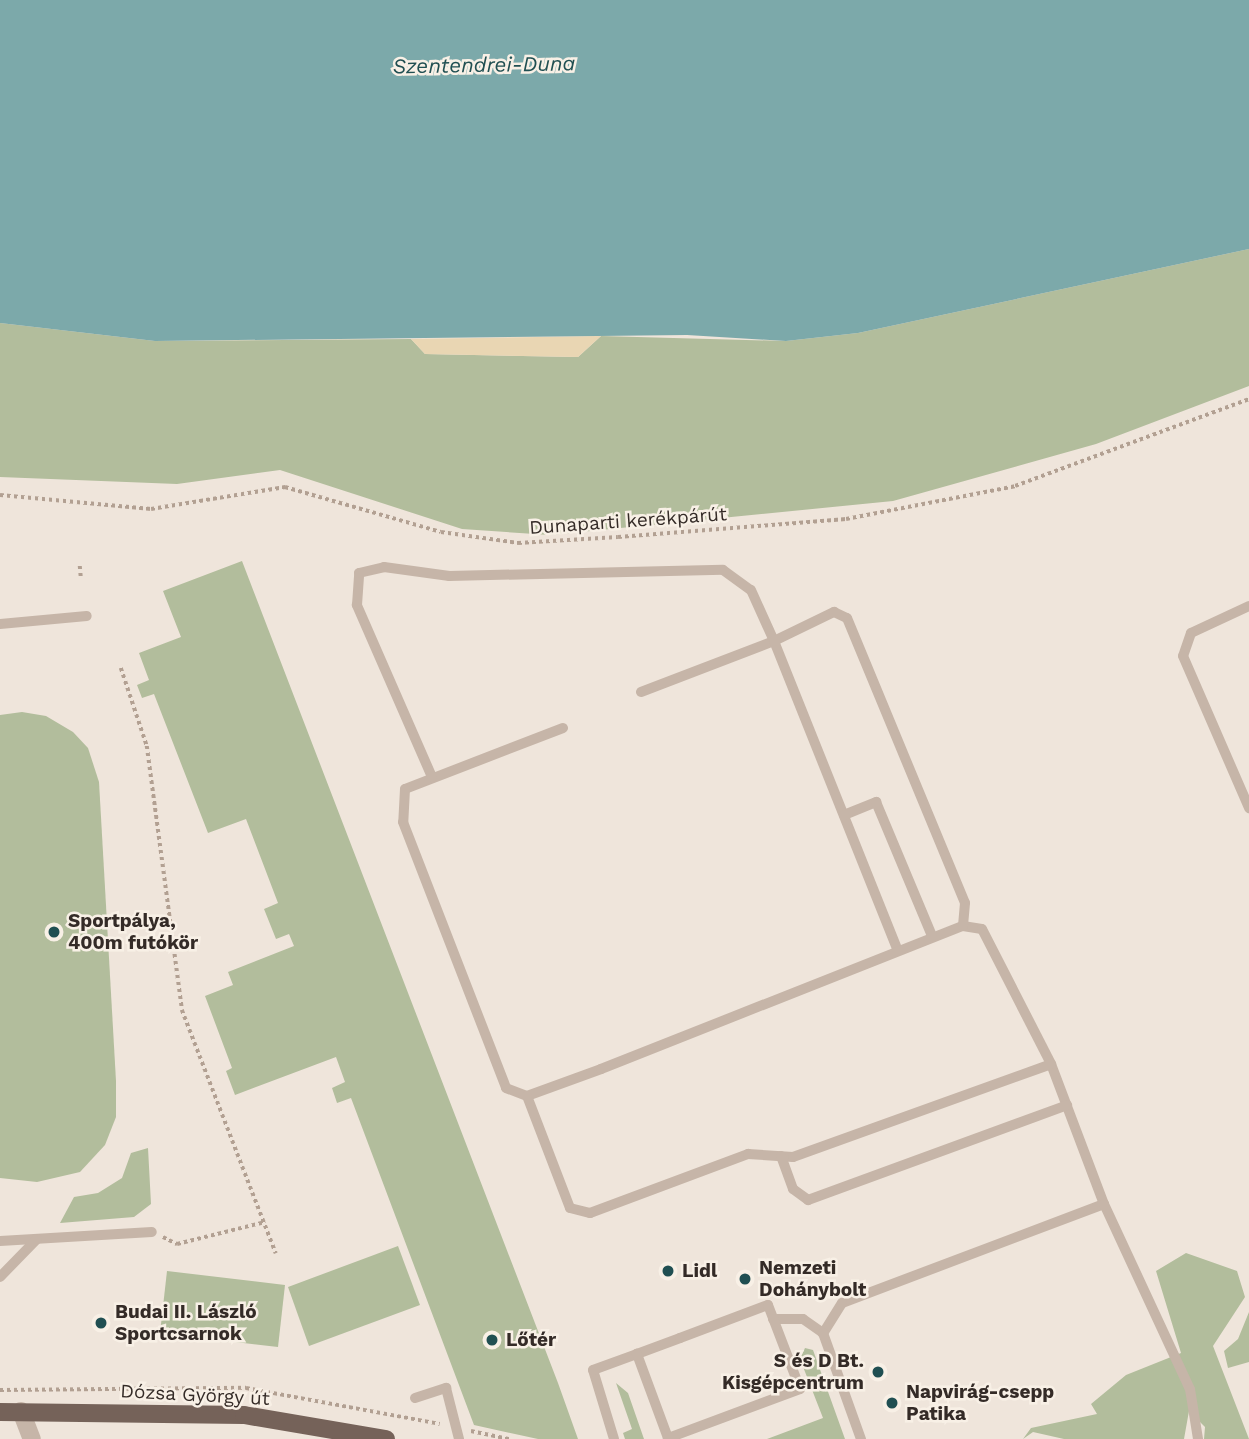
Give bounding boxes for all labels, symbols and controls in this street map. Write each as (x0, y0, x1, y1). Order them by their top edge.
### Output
water label: Szentendrei-Duna (392, 51, 576, 79)
street label: Dunaparti kerékpárút (528, 503, 728, 539)
place label: Sportpálya, 400m futókör (68, 910, 198, 954)
marker: Sportpálya, 400m futókör (46, 924, 62, 940)
place label: Nemzeti Dohánybolt (759, 1257, 866, 1301)
place label: Lidl (682, 1260, 717, 1282)
marker: Lidl (660, 1263, 676, 1279)
marker: Nemzeti Dohánybolt (737, 1271, 753, 1287)
place label: Budai II. László Sportcsarnok (115, 1301, 257, 1345)
marker: Budai II. László Sportcsarnok (93, 1315, 109, 1331)
place label: Lőtér (506, 1329, 556, 1351)
marker: Lőtér (484, 1332, 500, 1348)
place label: S és D Bt. Kisgépcentrum (722, 1350, 864, 1394)
marker: S és D Bt. Kisgépcentrum (870, 1364, 886, 1380)
street label: Dózsa György út (119, 1380, 271, 1410)
place label: Napvirág-csepp Patika (906, 1381, 1054, 1425)
marker: Napvirág-csepp Patika (884, 1395, 900, 1411)

